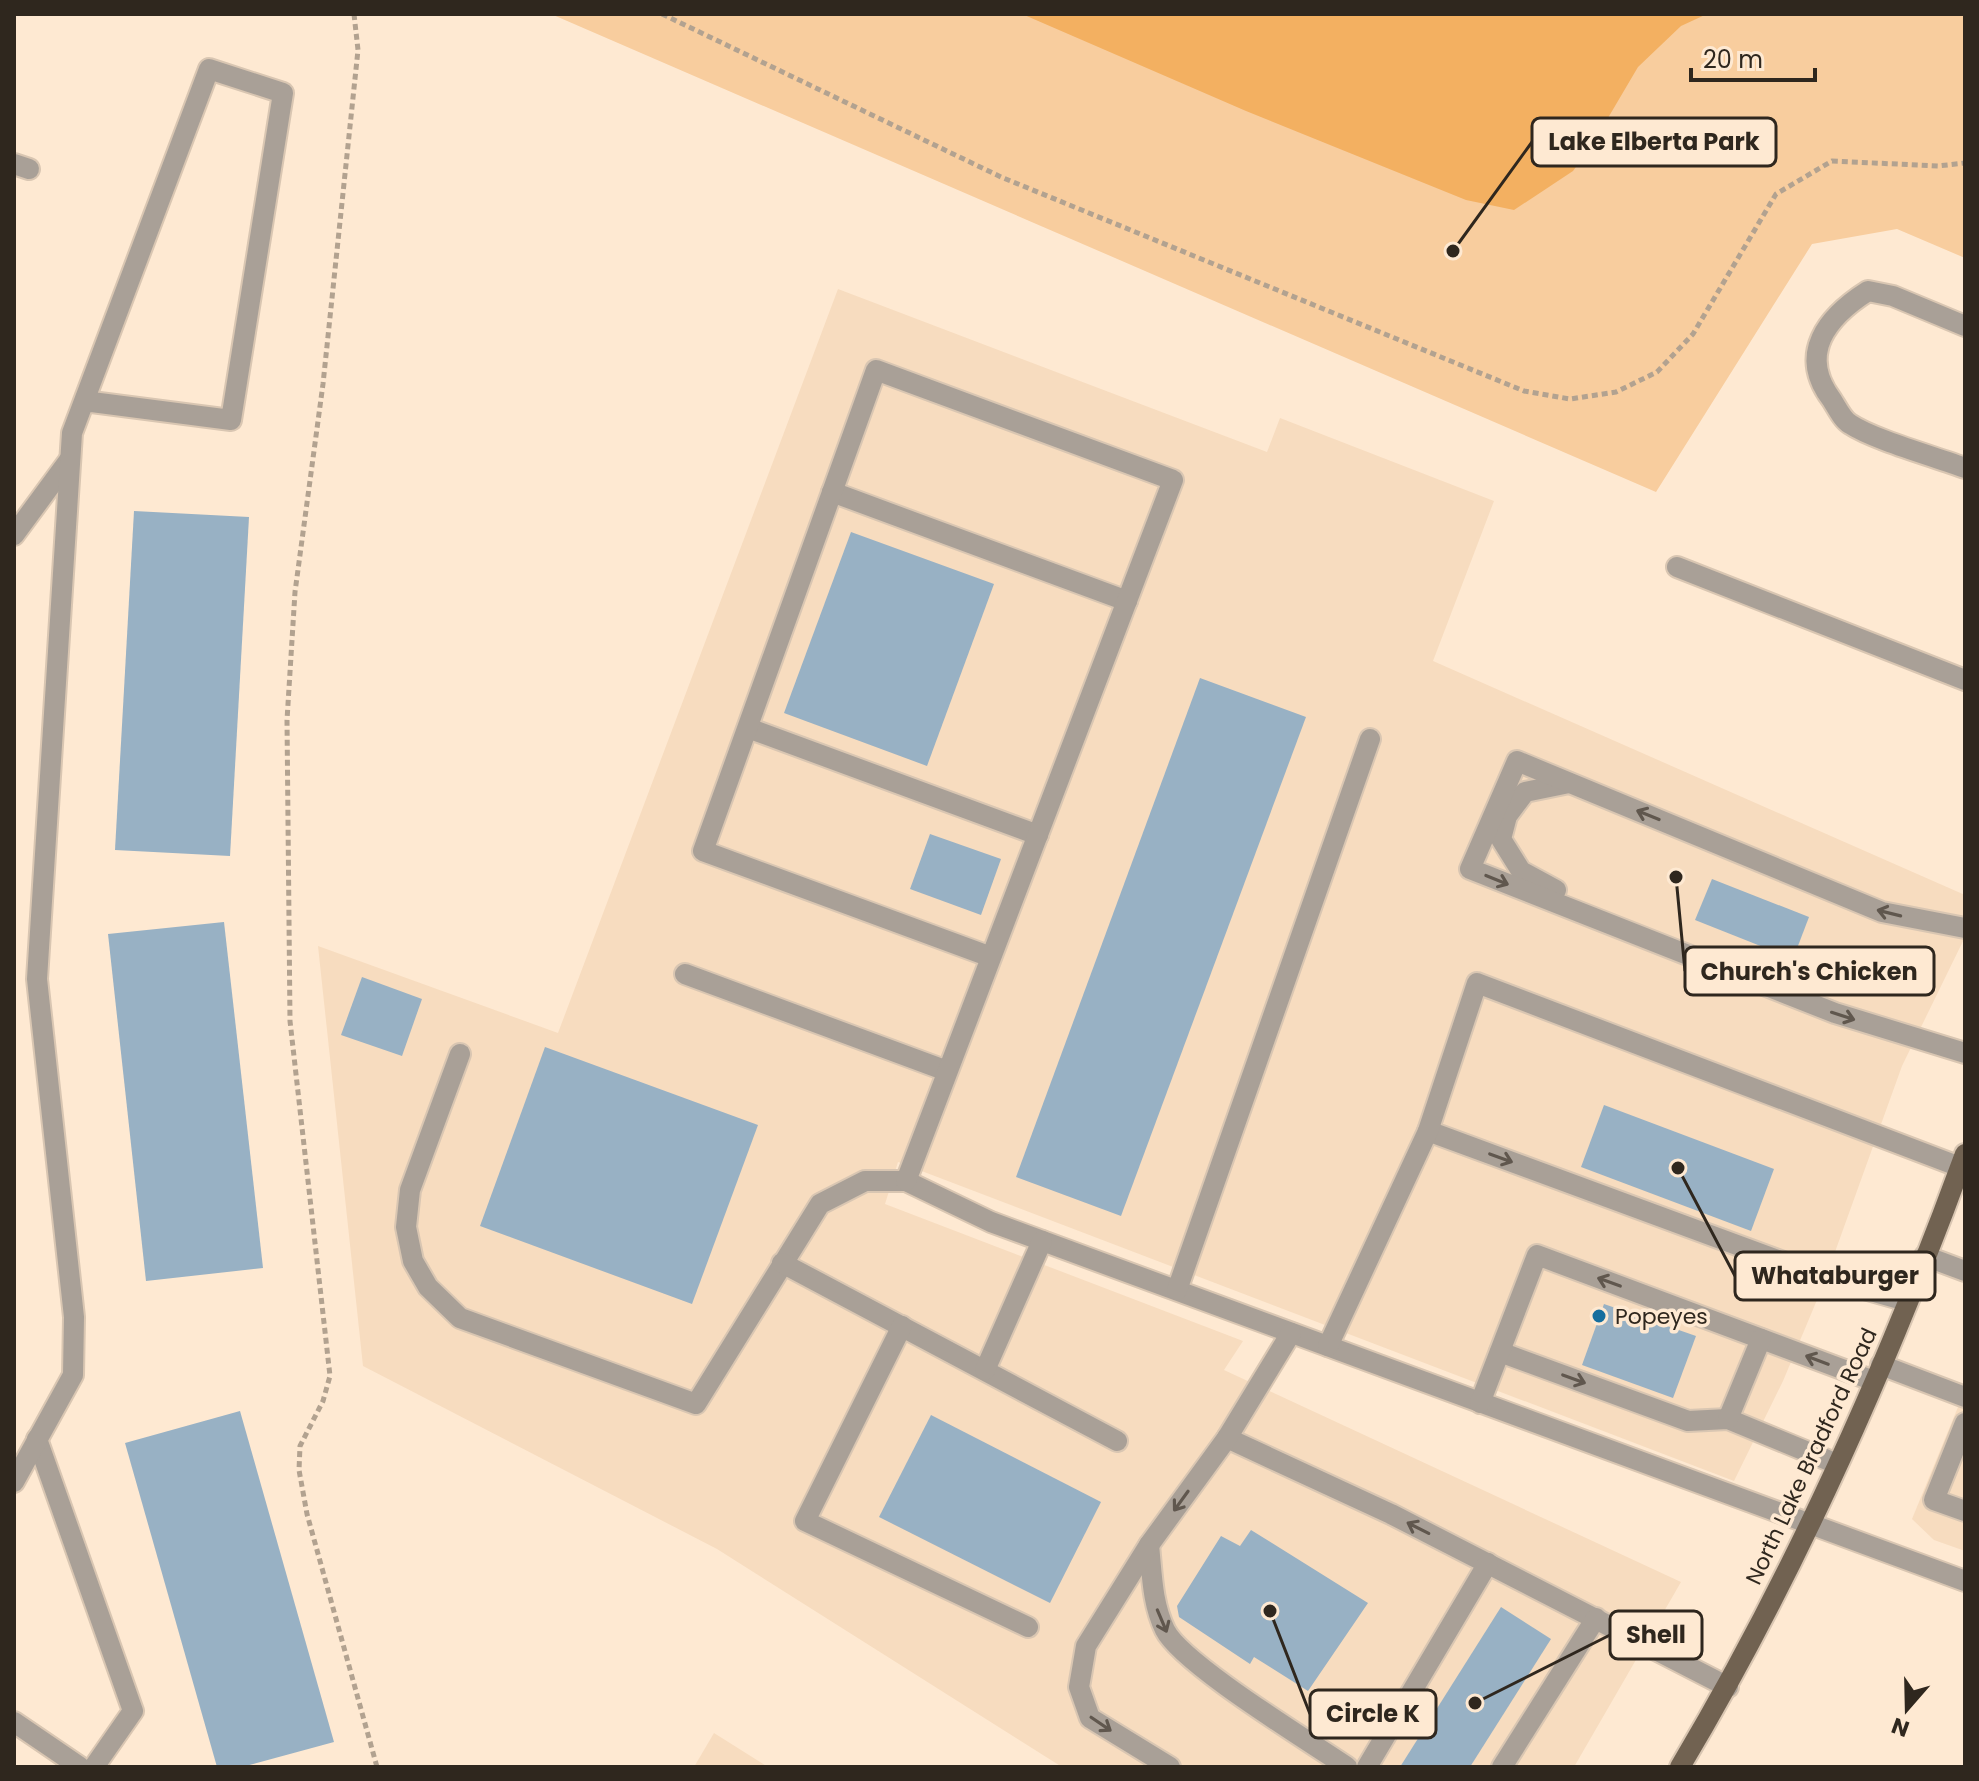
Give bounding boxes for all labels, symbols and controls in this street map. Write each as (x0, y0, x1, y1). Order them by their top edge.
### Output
scale bar (1691, 32, 1815, 82)
text: 20 m (1703, 43, 1763, 76)
callout: Lake Elberta Park (1532, 118, 1776, 166)
text: Lake Elberta Park (1548, 125, 1760, 158)
one-way arrow (1636, 807, 1661, 822)
one-way arrow (1484, 873, 1509, 888)
one-way arrow (1876, 904, 1902, 919)
callout: Church's Chicken (1685, 947, 1934, 995)
text: Church's Chicken (1700, 955, 1918, 988)
one-way arrow (1830, 1009, 1855, 1024)
one-way arrow (1488, 1152, 1513, 1166)
callout: Whataburger (1735, 1252, 1935, 1300)
text: Whataburger (1751, 1259, 1919, 1292)
one-way arrow (1597, 1274, 1622, 1288)
place label: Popeyes (1615, 1301, 1708, 1332)
marker: Popeyes (1590, 1307, 1608, 1325)
street label: North Lake Bradford Road (1738, 1323, 1885, 1590)
one-way arrow (1805, 1352, 1830, 1366)
one-way arrow (1561, 1372, 1586, 1387)
one-way arrow (1173, 1490, 1190, 1511)
one-way arrow (1407, 1519, 1430, 1535)
one-way arrow (1156, 1609, 1171, 1633)
callout: Shell (1610, 1611, 1702, 1659)
text: Shell (1626, 1618, 1686, 1651)
north arrow (1867, 1669, 1947, 1749)
callout: Circle K (1310, 1690, 1436, 1738)
text: Circle K (1326, 1697, 1420, 1730)
text: N (1887, 1710, 1913, 1745)
one-way arrow (1090, 1716, 1112, 1732)

